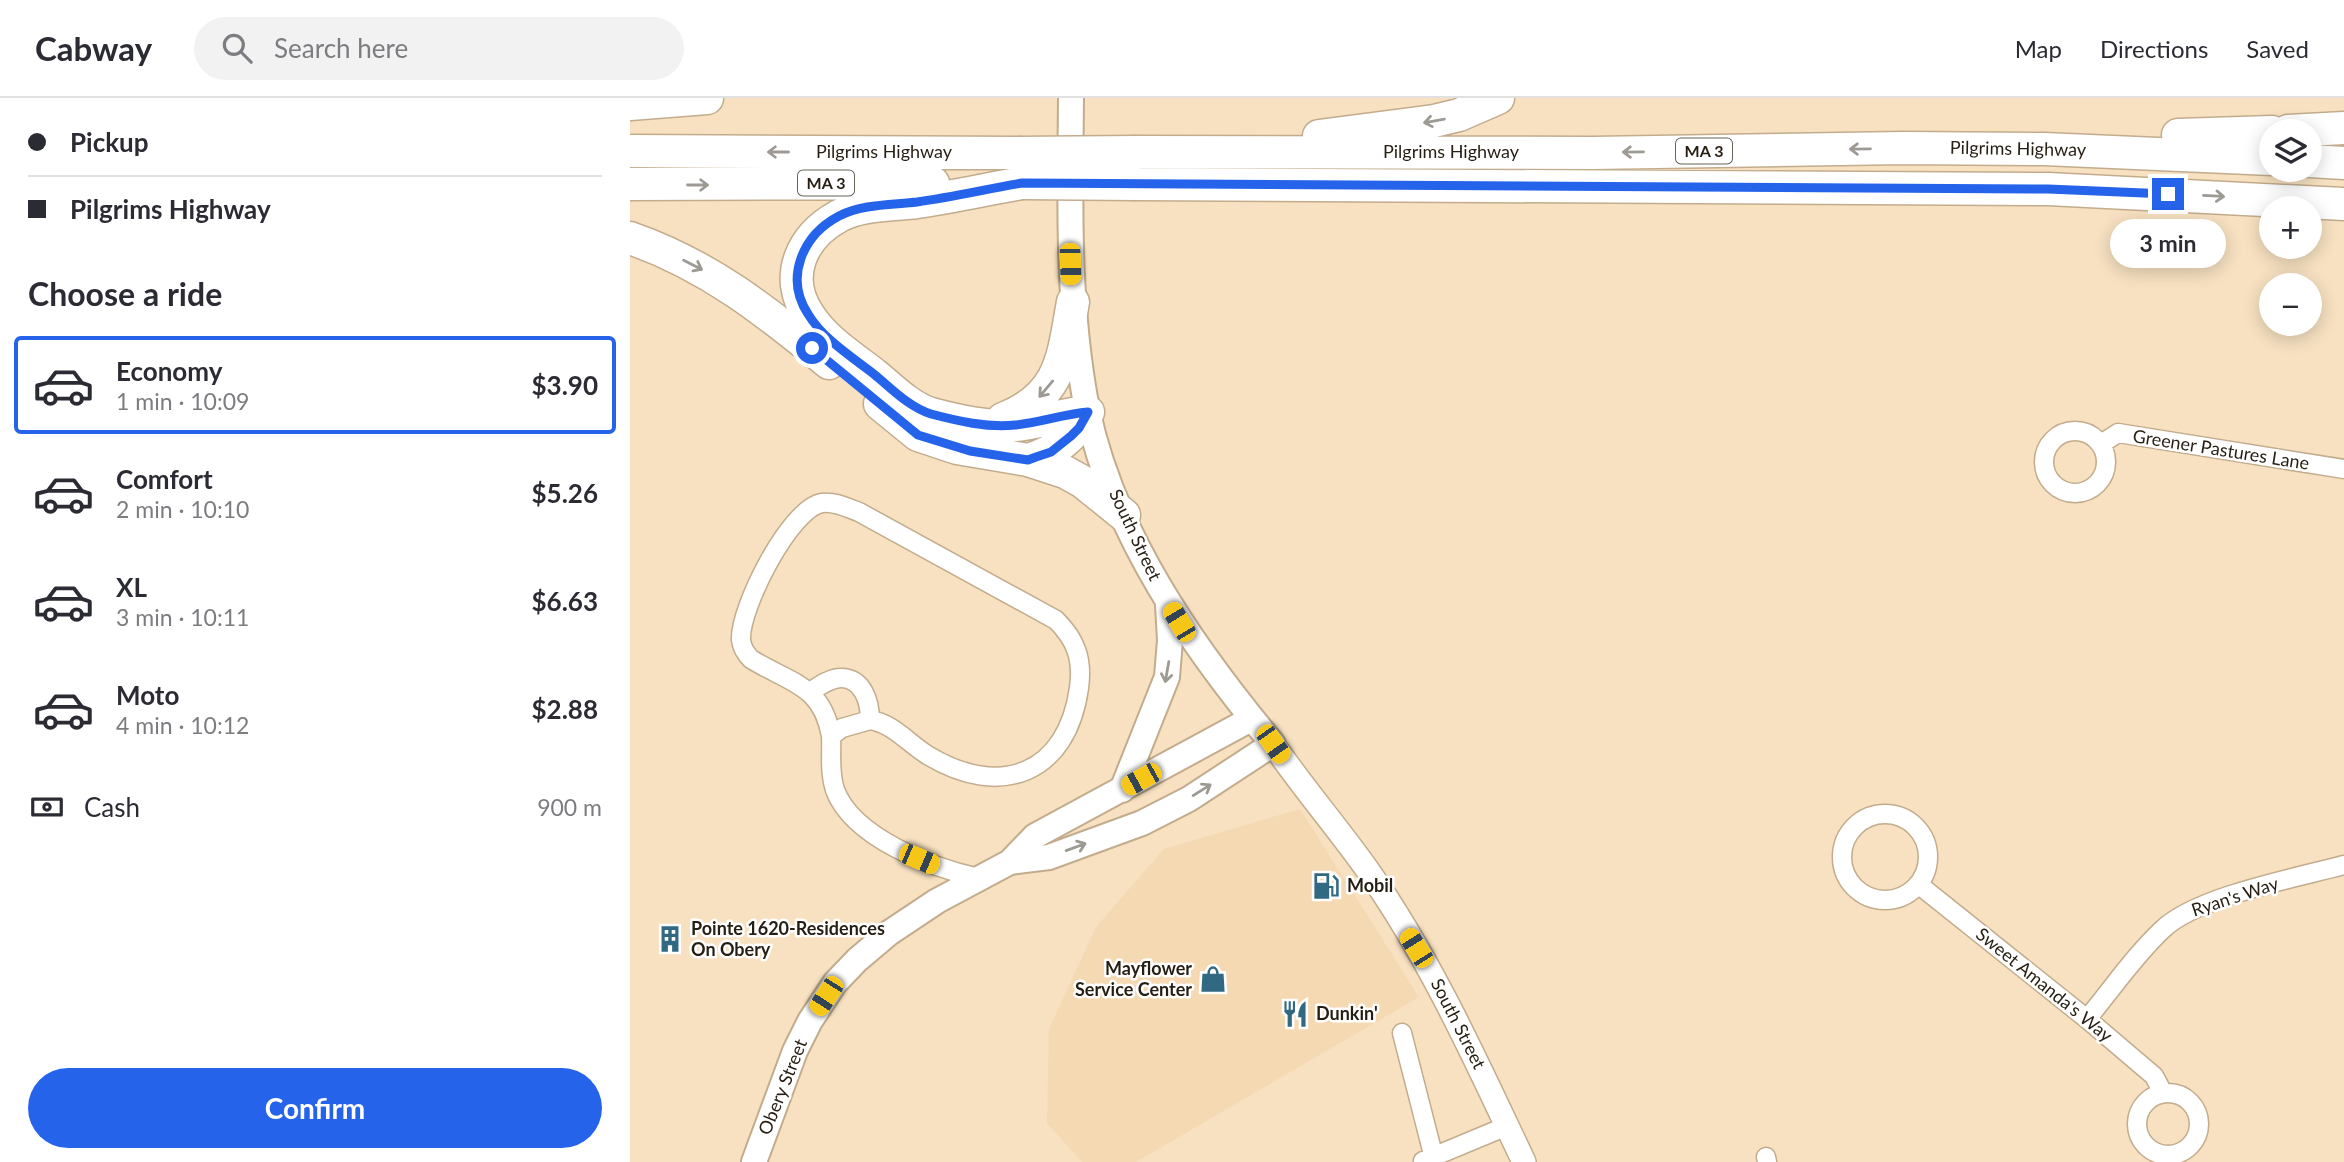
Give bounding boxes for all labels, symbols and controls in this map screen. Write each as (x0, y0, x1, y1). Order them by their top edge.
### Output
search box (194, 17, 684, 80)
text: Cabway (35, 28, 152, 68)
icon: search (218, 29, 256, 67)
text: Search here (274, 32, 408, 64)
text: Map (2015, 34, 2062, 63)
text: Directions (2100, 34, 2208, 63)
text: Saved (2246, 34, 2309, 63)
one-way arrow (1423, 115, 1446, 128)
map controls (2259, 119, 2322, 336)
button: layers (2259, 119, 2322, 182)
text: Pickup (70, 126, 149, 158)
street label: Pilgrims Highway (1950, 136, 2087, 160)
road number: MA 3 (1676, 138, 1732, 164)
street label: Pilgrims Highway (816, 140, 953, 162)
street label: Pilgrims Highway (1383, 140, 1520, 162)
one-way arrow (1849, 142, 1872, 156)
one-way arrow (767, 145, 790, 159)
one-way arrow (1622, 145, 1645, 159)
road number: MA 3 (798, 170, 854, 195)
one-way arrow (686, 178, 709, 192)
route end (2152, 178, 2184, 210)
one-way arrow (2202, 190, 2225, 203)
text: Pilgrims Highway (70, 193, 271, 225)
button: + (2259, 196, 2322, 259)
callout: 3 min (2110, 218, 2226, 268)
text: 3 min (2139, 229, 2197, 257)
car (1059, 243, 1082, 285)
one-way arrow (682, 258, 703, 272)
button: − (2259, 273, 2322, 336)
text: Choose a ride (28, 274, 222, 313)
route start (796, 332, 828, 364)
icon: car (32, 354, 95, 417)
text: Economy (116, 355, 222, 387)
text: $3.90 (532, 369, 598, 401)
one-way arrow (1038, 380, 1054, 398)
text: 1 min · 10:09 (116, 387, 249, 415)
street label: Greener Pastures Lane (2131, 424, 2311, 474)
icon: car (32, 462, 95, 525)
text: Comfort (116, 463, 213, 495)
text: $5.26 (532, 477, 598, 509)
street label: South Street (1105, 485, 1167, 584)
text: 2 min · 10:10 (116, 495, 249, 523)
icon: car (32, 570, 95, 633)
text: XL (116, 571, 147, 603)
text: $6.63 (532, 585, 598, 617)
car (1160, 599, 1199, 645)
text: 3 min · 10:11 (116, 603, 249, 631)
one-way arrow (1160, 660, 1173, 683)
icon: car (32, 678, 95, 741)
text: Moto (116, 679, 179, 711)
text: $2.88 (532, 693, 598, 725)
text: 4 min · 10:12 (116, 711, 249, 739)
car (1253, 721, 1294, 767)
car (1118, 760, 1165, 798)
one-way arrow (1192, 783, 1212, 797)
icon: cash (28, 788, 66, 826)
text: Cash (84, 791, 140, 823)
text: 900 m (537, 793, 602, 821)
one-way arrow (1065, 840, 1087, 852)
car (896, 841, 943, 877)
fuel station icon: Mobil (1311, 871, 1341, 901)
street label: Ryan's Way (2188, 871, 2282, 920)
place label: Mobil (1347, 874, 1393, 896)
place label: Pointe 1620-Residences On Obery (691, 917, 885, 960)
street label: Sweet Amanda's Way (1972, 923, 2118, 1046)
building icon: Pointe 1620-Residences On Obery (655, 924, 685, 954)
car (1396, 925, 1437, 971)
place label: Mayflower Service Center (1075, 957, 1192, 1000)
shop icon: Mayflower Service Center (1198, 964, 1228, 994)
car (806, 973, 847, 1019)
street label: South Street (1427, 975, 1491, 1073)
restaurant icon: Dunkin' (1280, 999, 1310, 1029)
place label: Dunkin' (1316, 1002, 1378, 1024)
street label: Obery Street (753, 1035, 811, 1138)
button: Confirm (28, 1068, 602, 1148)

